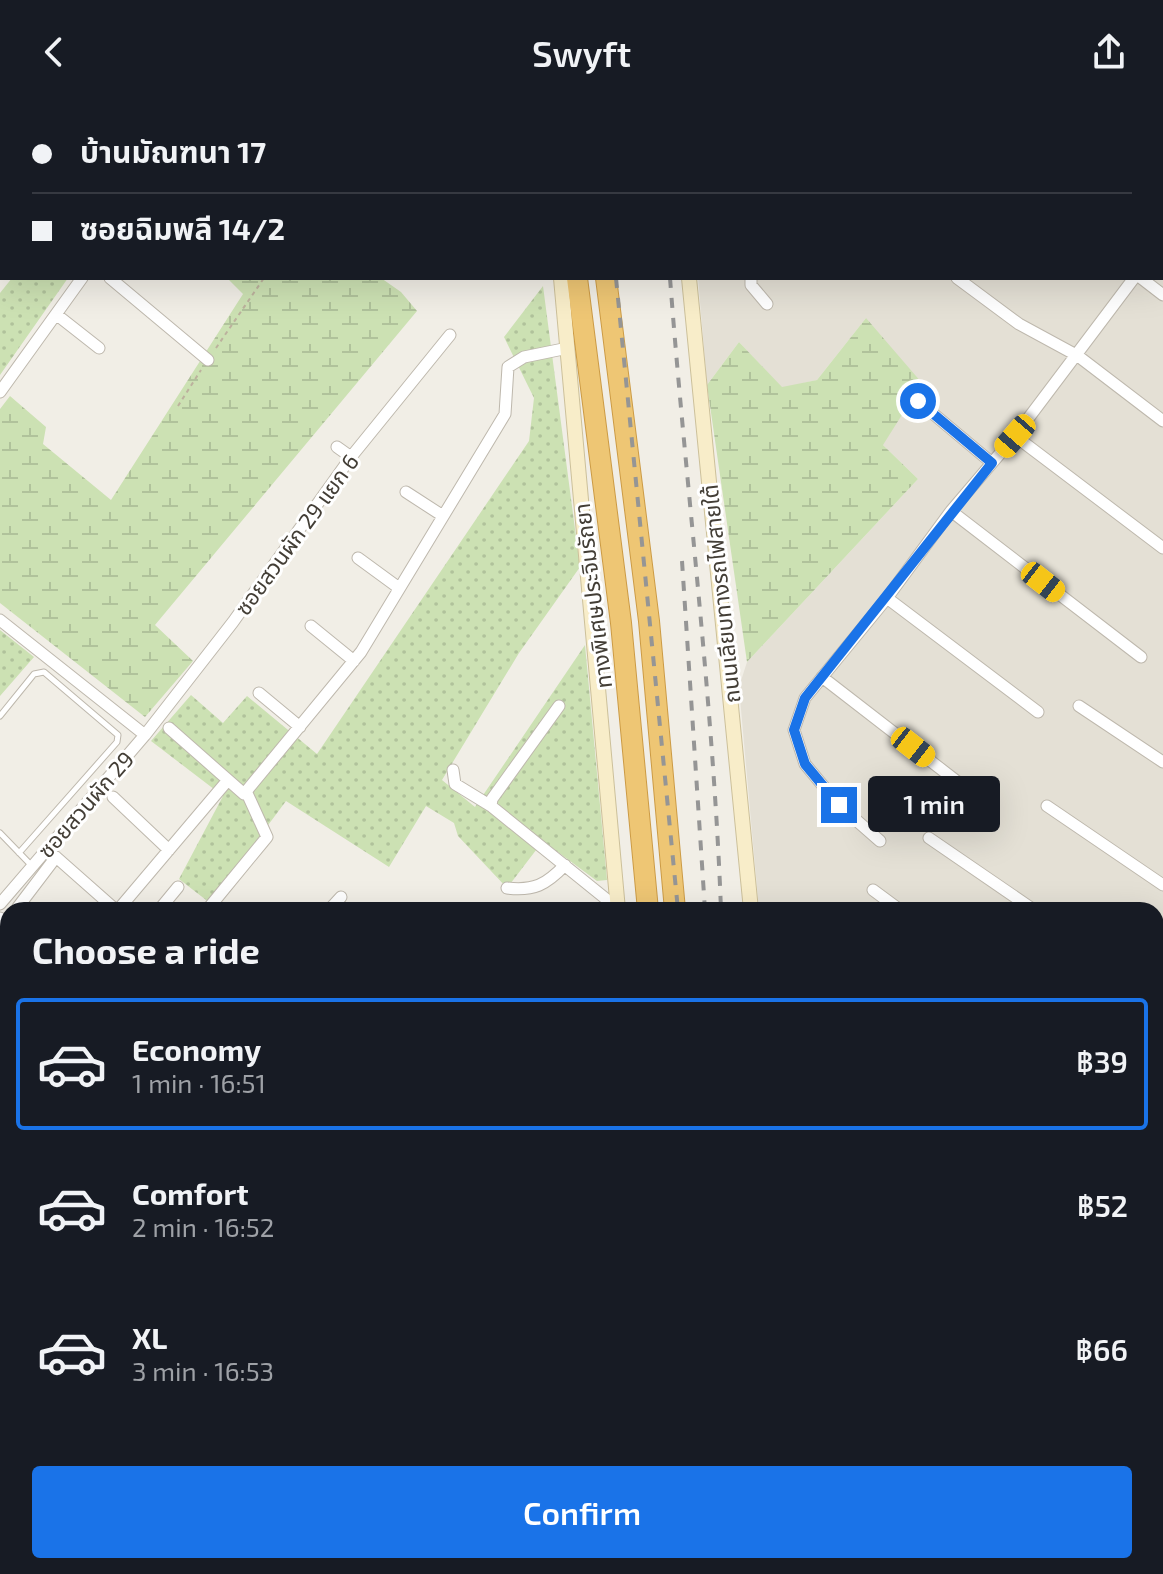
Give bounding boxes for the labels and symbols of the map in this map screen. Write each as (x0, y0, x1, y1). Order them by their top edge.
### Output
route start (900, 383, 936, 419)
car (990, 410, 1040, 462)
street label: ซอยสวนผัก 29 แยก 6 (229, 448, 363, 620)
street label: ถนนเลียบทางรถไฟสายใต้ (696, 483, 744, 705)
street label: ทางพิเศษประจิมรัถยา (568, 502, 616, 690)
car (1017, 558, 1069, 606)
car (887, 723, 939, 771)
street label: ซอยสวนผัก 29 (32, 746, 138, 862)
callout: 1 min (867, 777, 999, 833)
route end (821, 787, 857, 823)

